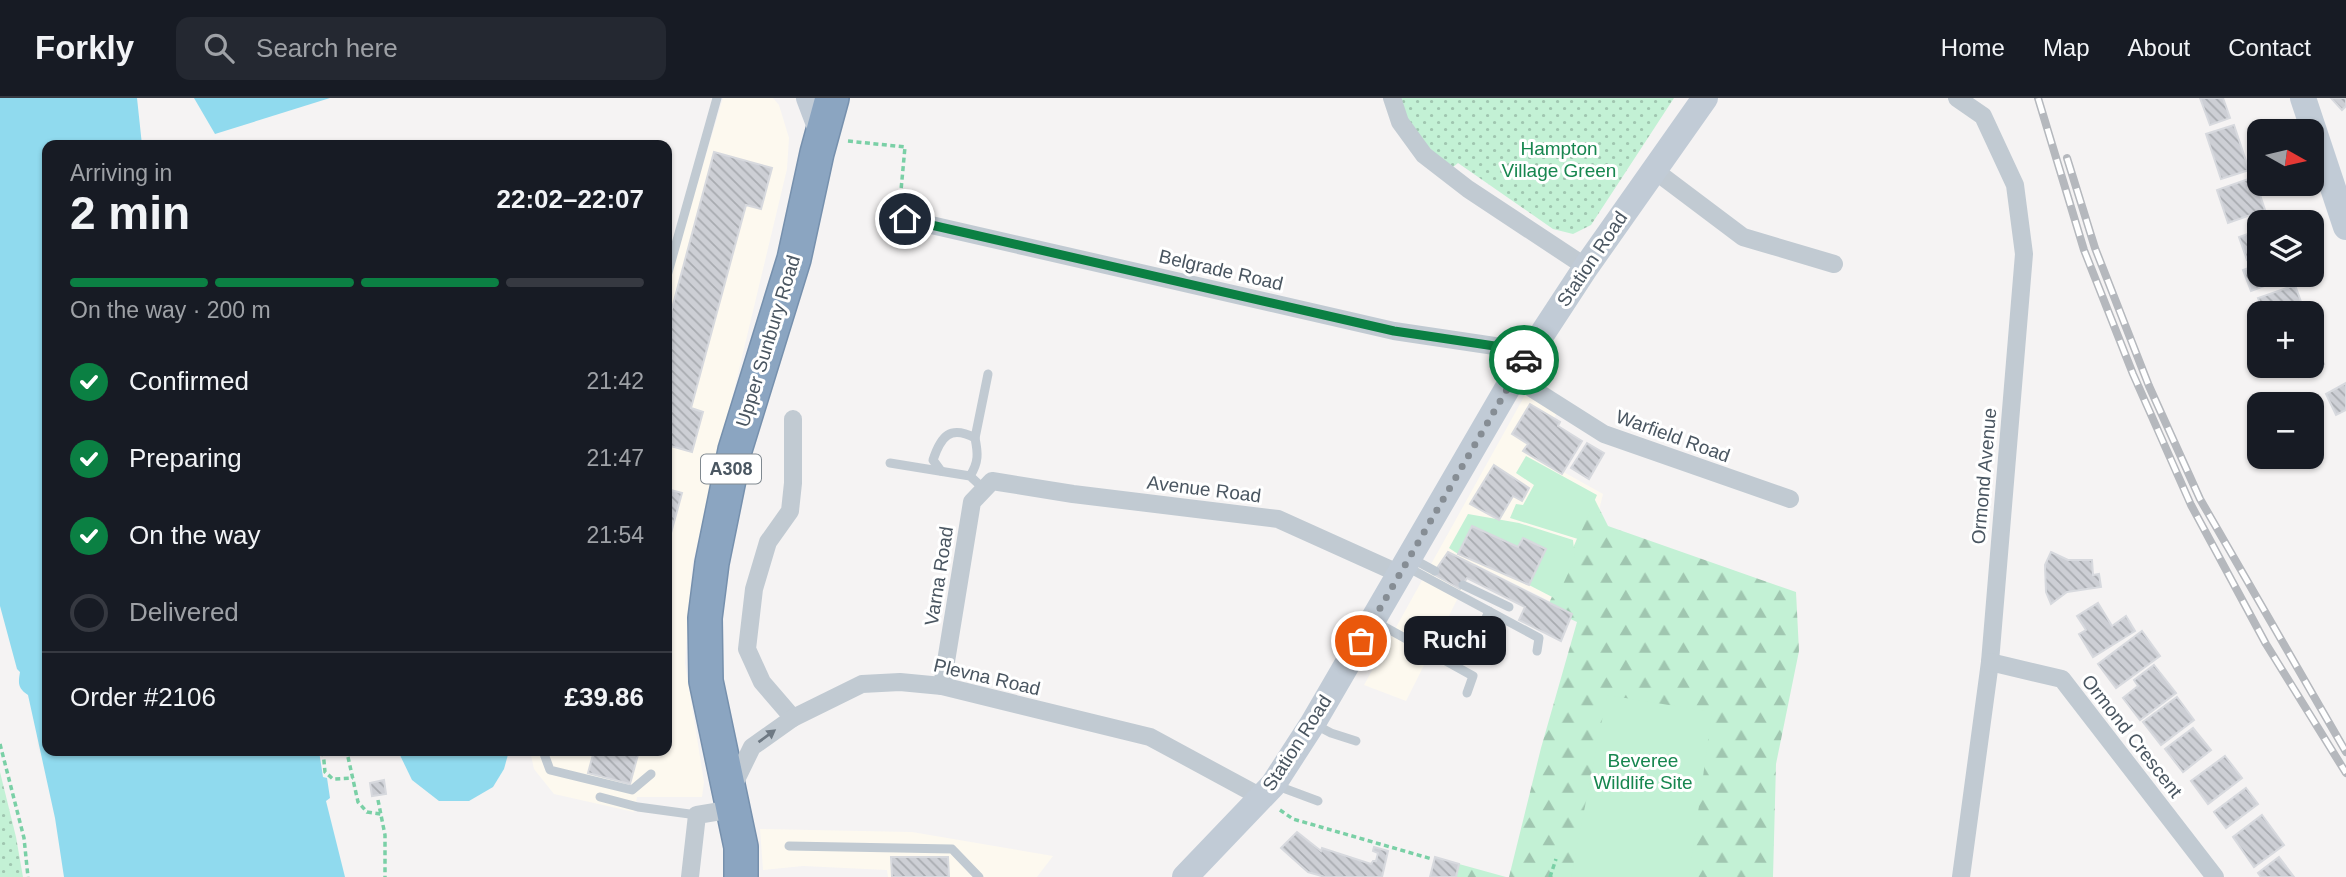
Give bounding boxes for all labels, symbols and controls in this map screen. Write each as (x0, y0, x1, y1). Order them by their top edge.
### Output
search box (176, 17, 666, 80)
text: Forkly (35, 29, 134, 66)
icon: search (200, 29, 238, 67)
text: Search here (256, 33, 398, 63)
text: Home (1941, 34, 2005, 61)
text: Map (2043, 34, 2090, 61)
text: About (2128, 34, 2190, 61)
text: Contact (2228, 34, 2311, 61)
north arrow (2247, 119, 2324, 196)
map controls (2247, 119, 2324, 469)
park label: Hampton Village Green (1502, 138, 1616, 181)
text: Arriving in (70, 160, 172, 186)
text: 22:02–22:07 (497, 184, 644, 214)
text: 2 min (70, 187, 190, 239)
pin (875, 189, 935, 249)
icon: home (886, 200, 924, 238)
street label: Station Road (1553, 208, 1631, 310)
button: layers (2247, 210, 2324, 287)
street label: Belgrade Road (1157, 246, 1285, 294)
street label: Upper Sunbury Road (732, 253, 804, 429)
text: On the way · 200 m (70, 297, 271, 323)
button: + (2247, 301, 2324, 378)
courier (1489, 325, 1559, 395)
icon: car (1505, 341, 1543, 379)
icon: check (70, 363, 108, 401)
text: Confirmed (129, 366, 249, 396)
text: 21:42 (586, 368, 644, 394)
button: − (2247, 392, 2324, 469)
street label: Warfield Road (1613, 406, 1733, 466)
street label: Ormond Avenue (1968, 407, 2000, 545)
icon: check (70, 440, 108, 478)
text: Preparing (129, 443, 242, 473)
text: 21:47 (586, 445, 644, 471)
road number: A308 (701, 454, 761, 484)
street label: Avenue Road (1146, 472, 1262, 506)
icon: check (70, 517, 108, 555)
text: On the way (129, 520, 261, 550)
text: 21:54 (586, 522, 644, 548)
street label: Varna Road (921, 525, 957, 627)
text: Delivered (129, 597, 239, 627)
pin (1331, 611, 1391, 671)
callout: Ruchi (1403, 616, 1504, 666)
icon: bag (1342, 622, 1380, 660)
text: Ruchi (1423, 627, 1487, 653)
street label: Plevna Road (932, 655, 1042, 699)
street label: Ormond Crescent (2078, 670, 2187, 802)
text: Order #2106 (70, 682, 216, 712)
text: £39.86 (564, 682, 644, 712)
street label: Station Road (1258, 691, 1336, 795)
one-way arrow (758, 729, 777, 743)
park label: Beveree Wildlife Site (1593, 750, 1693, 793)

